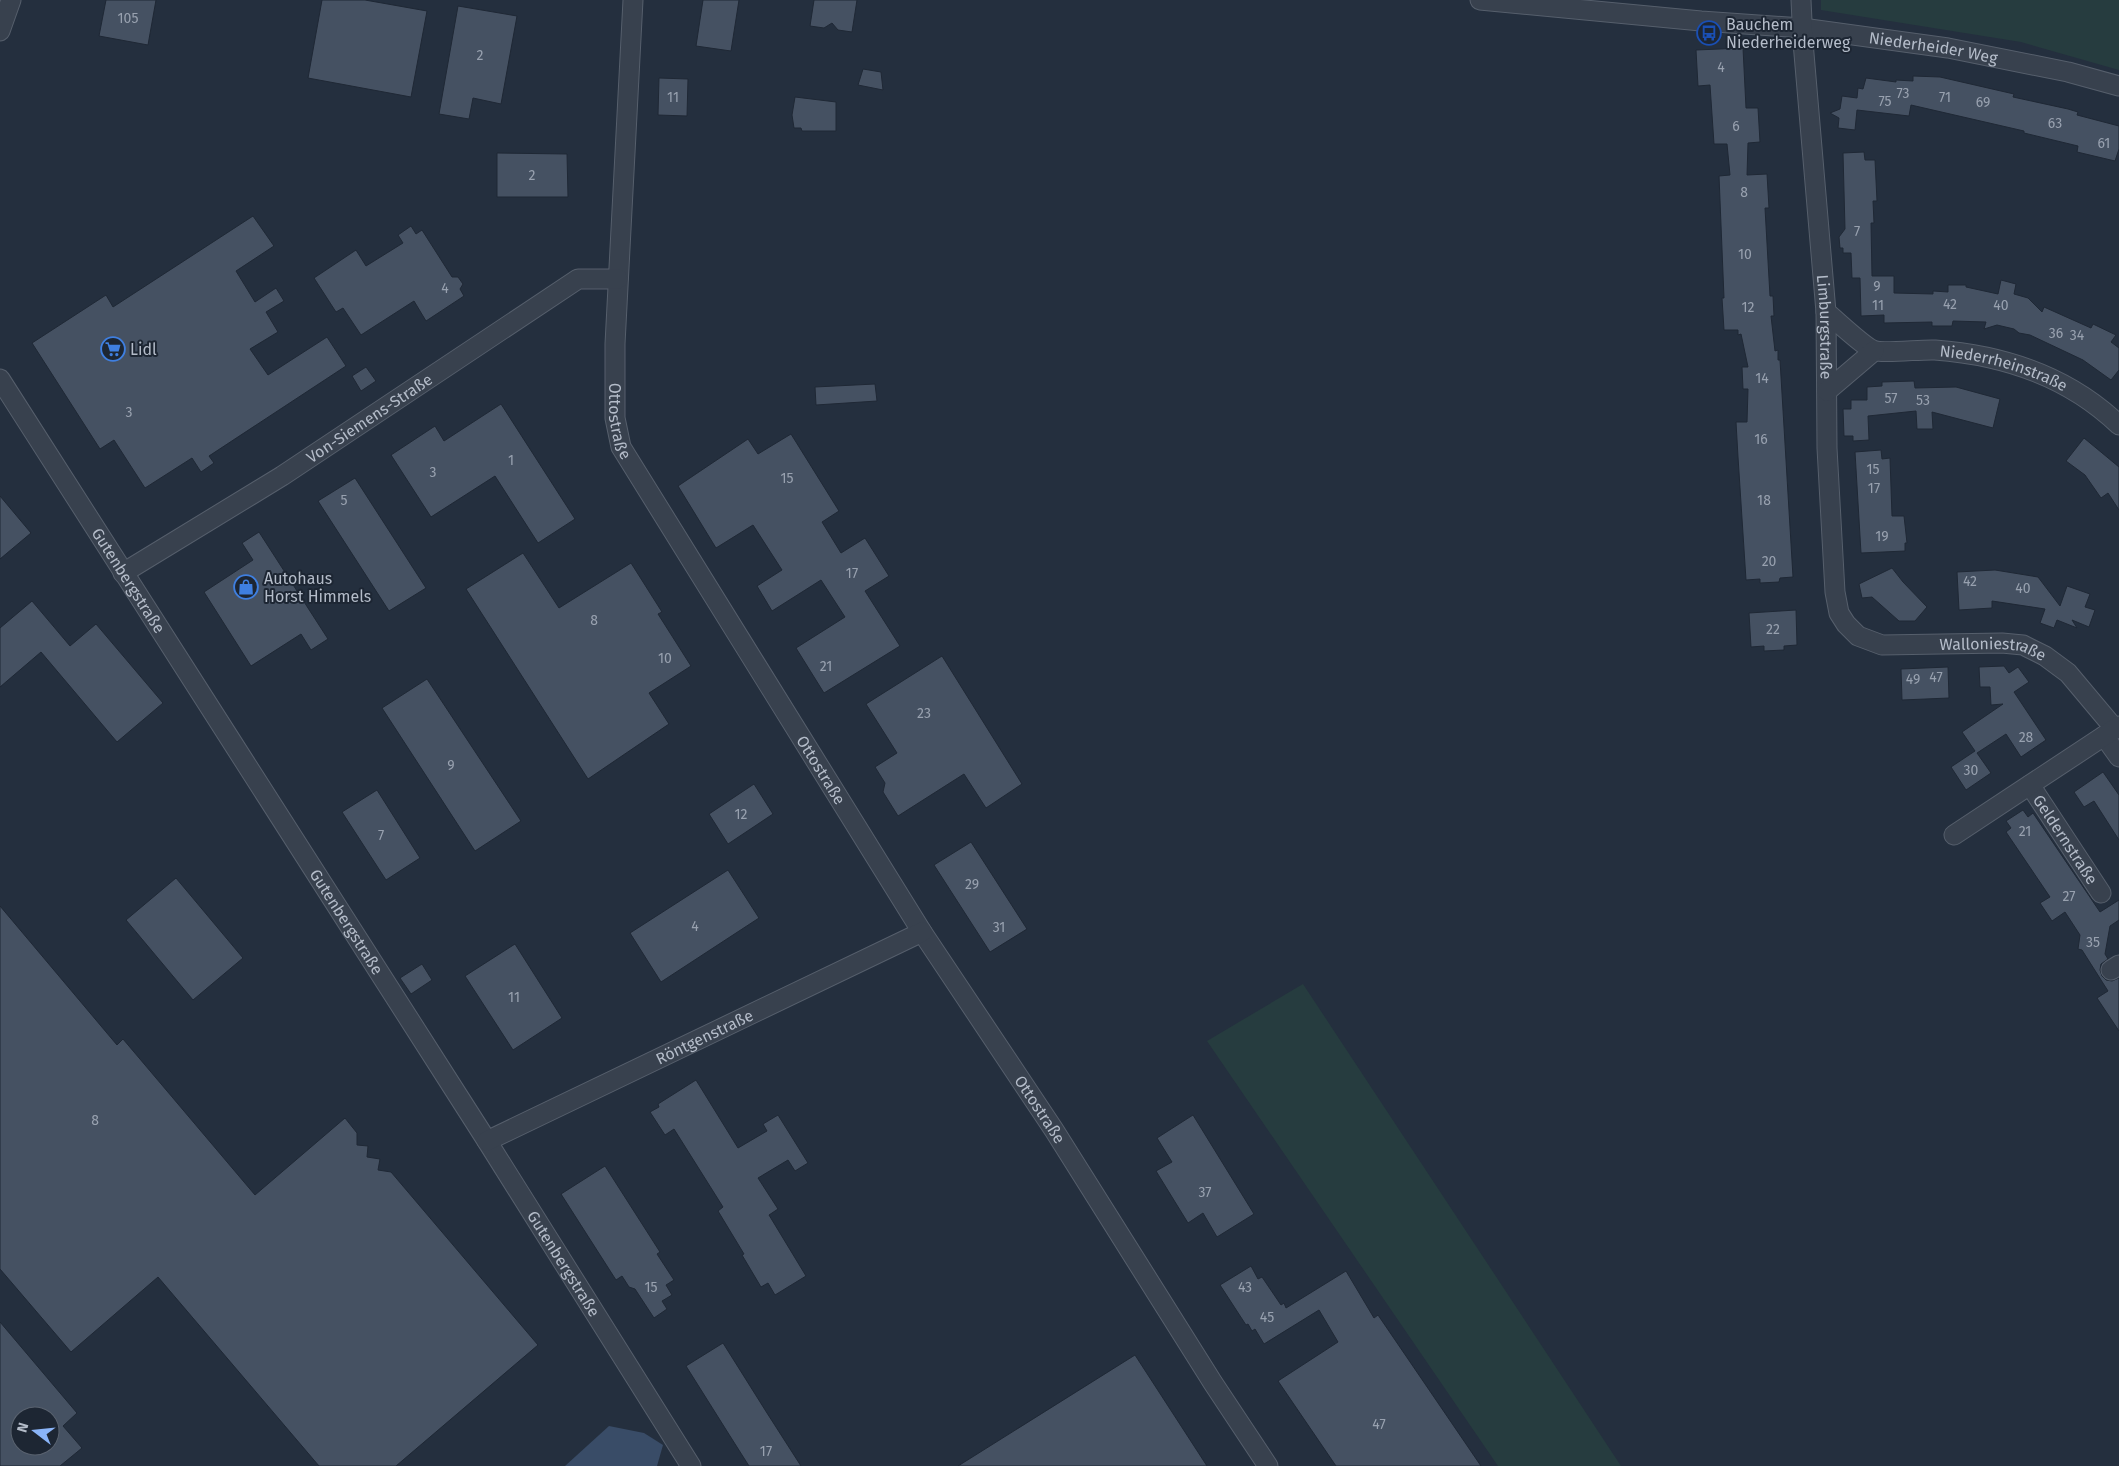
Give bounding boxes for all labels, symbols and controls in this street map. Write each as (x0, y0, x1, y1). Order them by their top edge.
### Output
house number: 105 (118, 10, 138, 27)
place label: Bauchem Niederheiderweg (1726, 15, 1851, 52)
bus stop icon: Bauchem Niederheiderweg (1696, 20, 1722, 46)
street label: Niederheider Weg (1868, 28, 2000, 68)
house number: 2 (477, 47, 484, 64)
house number: 4 (1717, 59, 1725, 76)
house number: 73 (1896, 85, 1910, 102)
house number: 11 (667, 89, 679, 106)
house number: 71 (1939, 89, 1951, 106)
house number: 75 (1878, 93, 1892, 110)
house number: 69 (1976, 94, 1990, 111)
house number: 63 (2048, 115, 2062, 132)
house number: 6 (1732, 118, 1740, 135)
house number: 61 (2098, 135, 2110, 152)
house number: 2 (529, 167, 536, 184)
house number: 8 (1740, 184, 1748, 201)
house number: 7 (1854, 223, 1860, 240)
house number: 10 (1738, 246, 1752, 263)
street label: Limburgstraße (1813, 274, 1835, 380)
house number: 9 (1873, 278, 1881, 295)
house number: 4 (441, 280, 449, 297)
house number: 42 (1943, 296, 1957, 313)
house number: 11 (1872, 297, 1884, 314)
house number: 40 (1993, 297, 2009, 314)
house number: 12 (1742, 299, 1755, 316)
house number: 36 (2049, 325, 2063, 342)
house number: 34 (2070, 327, 2085, 344)
supermarket icon: Lidl (100, 336, 126, 362)
place label: Lidl (130, 340, 157, 359)
street label: Niederrheinstraße (1939, 341, 2071, 395)
street label: Von-Siemens-Straße (303, 370, 436, 467)
house number: 14 (1755, 370, 1769, 387)
street label: Ottostraße (604, 383, 635, 463)
house number: 57 (1885, 390, 1897, 407)
house number: 53 (1916, 392, 1930, 409)
house number: 3 (126, 404, 133, 421)
house number: 16 (1754, 431, 1768, 448)
house number: 1 (508, 452, 514, 469)
house number: 15 (1866, 461, 1880, 478)
house number: 3 (430, 464, 437, 481)
house number: 15 (780, 470, 794, 487)
house number: 17 (1868, 480, 1880, 497)
house number: 5 (340, 492, 348, 509)
house number: 18 (1757, 492, 1771, 509)
street label: Gutenbergstraße (88, 524, 169, 637)
house number: 19 (1875, 528, 1889, 545)
house number: 20 (1762, 553, 1777, 570)
house number: 17 (846, 565, 858, 582)
place label: Autohaus Horst Himmels (264, 569, 371, 606)
house number: 42 (1963, 573, 1977, 590)
shop icon: Autohaus Horst Himmels (233, 574, 259, 600)
house number: 40 (2015, 580, 2031, 597)
house number: 8 (590, 612, 598, 629)
house number: 22 (1766, 621, 1780, 638)
street label: Walloniestraße (1939, 634, 2049, 665)
house number: 10 (658, 650, 672, 667)
house number: 21 (820, 658, 832, 675)
house number: 47 (1929, 669, 1943, 686)
house number: 49 (1906, 671, 1920, 688)
house number: 23 (917, 705, 931, 722)
house number: 28 (2019, 729, 2034, 746)
street label: Ottostraße (792, 732, 849, 808)
house number: 9 (447, 757, 455, 774)
house number: 30 (1964, 762, 1979, 779)
street label: Geldernstraße (2029, 791, 2102, 888)
house number: 12 (735, 806, 748, 823)
house number: 21 (2019, 823, 2031, 840)
house number: 7 (378, 827, 384, 844)
street label: Gutenbergstraße (306, 866, 387, 978)
house number: 29 (965, 876, 979, 893)
house number: 27 (2062, 888, 2076, 905)
house number: 4 (691, 918, 699, 935)
house number: 31 (993, 919, 1005, 936)
house number: 35 (2086, 934, 2100, 951)
house number: 11 (508, 989, 520, 1006)
street label: Röntgenstraße (653, 1006, 756, 1069)
street label: Ottostraße (1010, 1072, 1069, 1147)
house number: 8 (91, 1112, 99, 1129)
house number: 37 (1198, 1184, 1212, 1201)
street label: Gutenbergstraße (523, 1207, 604, 1320)
house number: 15 (644, 1279, 658, 1296)
house number: 43 (1238, 1279, 1252, 1296)
house number: 45 (1260, 1309, 1274, 1326)
north arrow (10, 1406, 60, 1456)
house number: 47 (1372, 1416, 1386, 1433)
text: N (14, 1421, 32, 1434)
house number: 17 (760, 1443, 772, 1460)

